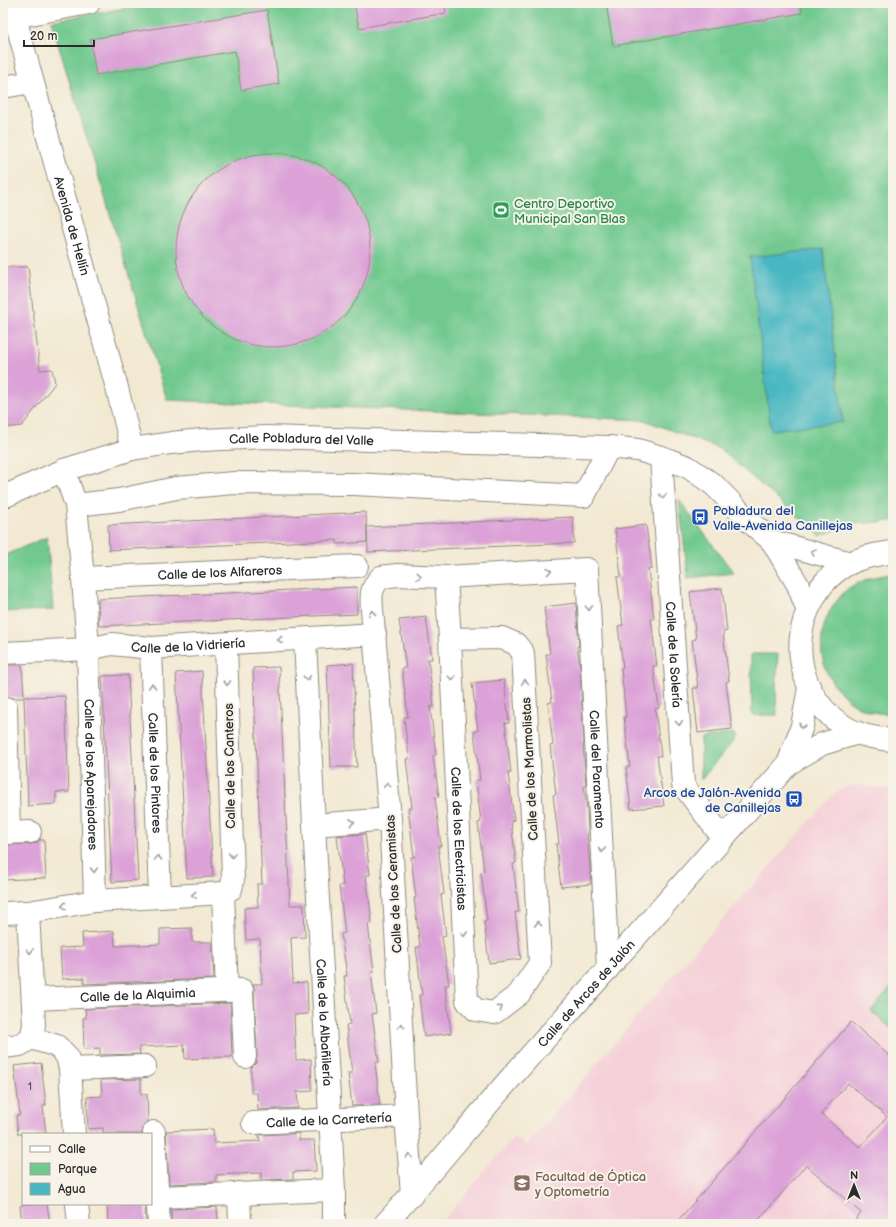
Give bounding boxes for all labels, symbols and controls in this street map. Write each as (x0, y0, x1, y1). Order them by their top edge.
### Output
scale bar (24, 22, 94, 48)
text: 20 m (30, 29, 57, 44)
street label: Avenida de Hellín (50, 175, 93, 277)
place label: Centro Deportivo Municipal San Blas (514, 196, 626, 227)
sports icon: Centro Deportivo Municipal San Blas (491, 200, 511, 220)
street label: Calle Pobladura del Valle (229, 430, 374, 449)
one-way arrow (659, 493, 668, 499)
place label: Pobladura del Valle-Avenida Canillejas (713, 503, 853, 534)
bus stop icon: Pobladura del Valle-Avenida Canillejas (690, 507, 710, 527)
one-way arrow (810, 548, 817, 557)
street label: Calle de los Alfareros (157, 562, 283, 584)
one-way arrow (546, 567, 552, 576)
one-way arrow (416, 572, 422, 580)
street label: Calle de la Solería (662, 601, 685, 708)
one-way arrow (585, 605, 593, 611)
one-way arrow (368, 610, 377, 616)
street label: Calle de la Vidriería (130, 635, 246, 657)
one-way arrow (277, 636, 283, 645)
one-way arrow (302, 675, 311, 681)
one-way arrow (448, 675, 456, 681)
one-way arrow (520, 679, 529, 685)
one-way arrow (223, 680, 232, 686)
one-way arrow (148, 683, 156, 689)
street label: Calle de los Marmolistas (518, 696, 542, 841)
street label: Calle de los Aparejadores (80, 699, 101, 851)
street label: Calle de los Canteros (221, 702, 239, 829)
street label: Calle del Paramento (585, 710, 608, 829)
street label: Calle de los Pintores (144, 712, 165, 834)
one-way arrow (674, 720, 683, 726)
one-way arrow (798, 723, 806, 730)
street label: Calle de los Electricistas (447, 766, 470, 912)
one-way arrow (382, 782, 391, 788)
place label: Arcos de Jalón-Avenida de Canillejas (644, 785, 782, 816)
bus stop icon: Arcos de Jalón-Avenida de Canillejas (784, 789, 804, 809)
street label: Calle de los Ceramistas (382, 814, 406, 954)
one-way arrow (349, 818, 355, 827)
one-way arrow (597, 847, 606, 853)
one-way arrow (227, 852, 236, 858)
one-way arrow (154, 855, 163, 861)
one-way arrow (90, 867, 99, 873)
one-way arrow (191, 891, 197, 899)
one-way arrow (61, 901, 67, 910)
one-way arrow (533, 921, 542, 927)
one-way arrow (460, 931, 468, 937)
street label: Calle de Arcos de Jalón (535, 937, 639, 1051)
one-way arrow (26, 948, 35, 954)
street label: Calle de la Albañilería (312, 958, 335, 1087)
street label: Calle de la Alquimia (80, 985, 196, 1006)
one-way arrow (496, 1005, 503, 1012)
one-way arrow (396, 1023, 405, 1029)
house number: 1 (28, 1080, 32, 1093)
street label: Calle de la Carretería (266, 1110, 392, 1131)
legend (22, 1133, 152, 1205)
text: Calle (58, 1142, 86, 1157)
one-way arrow (404, 1153, 413, 1159)
text: Parque (58, 1162, 97, 1177)
north arrow (834, 1165, 874, 1205)
place label: Facultad de Óptica y Optometría (534, 1168, 646, 1200)
text: N (850, 1169, 858, 1182)
school or university icon: Facultad de Óptica y Optometría (512, 1173, 532, 1193)
text: Agua (58, 1182, 86, 1197)

